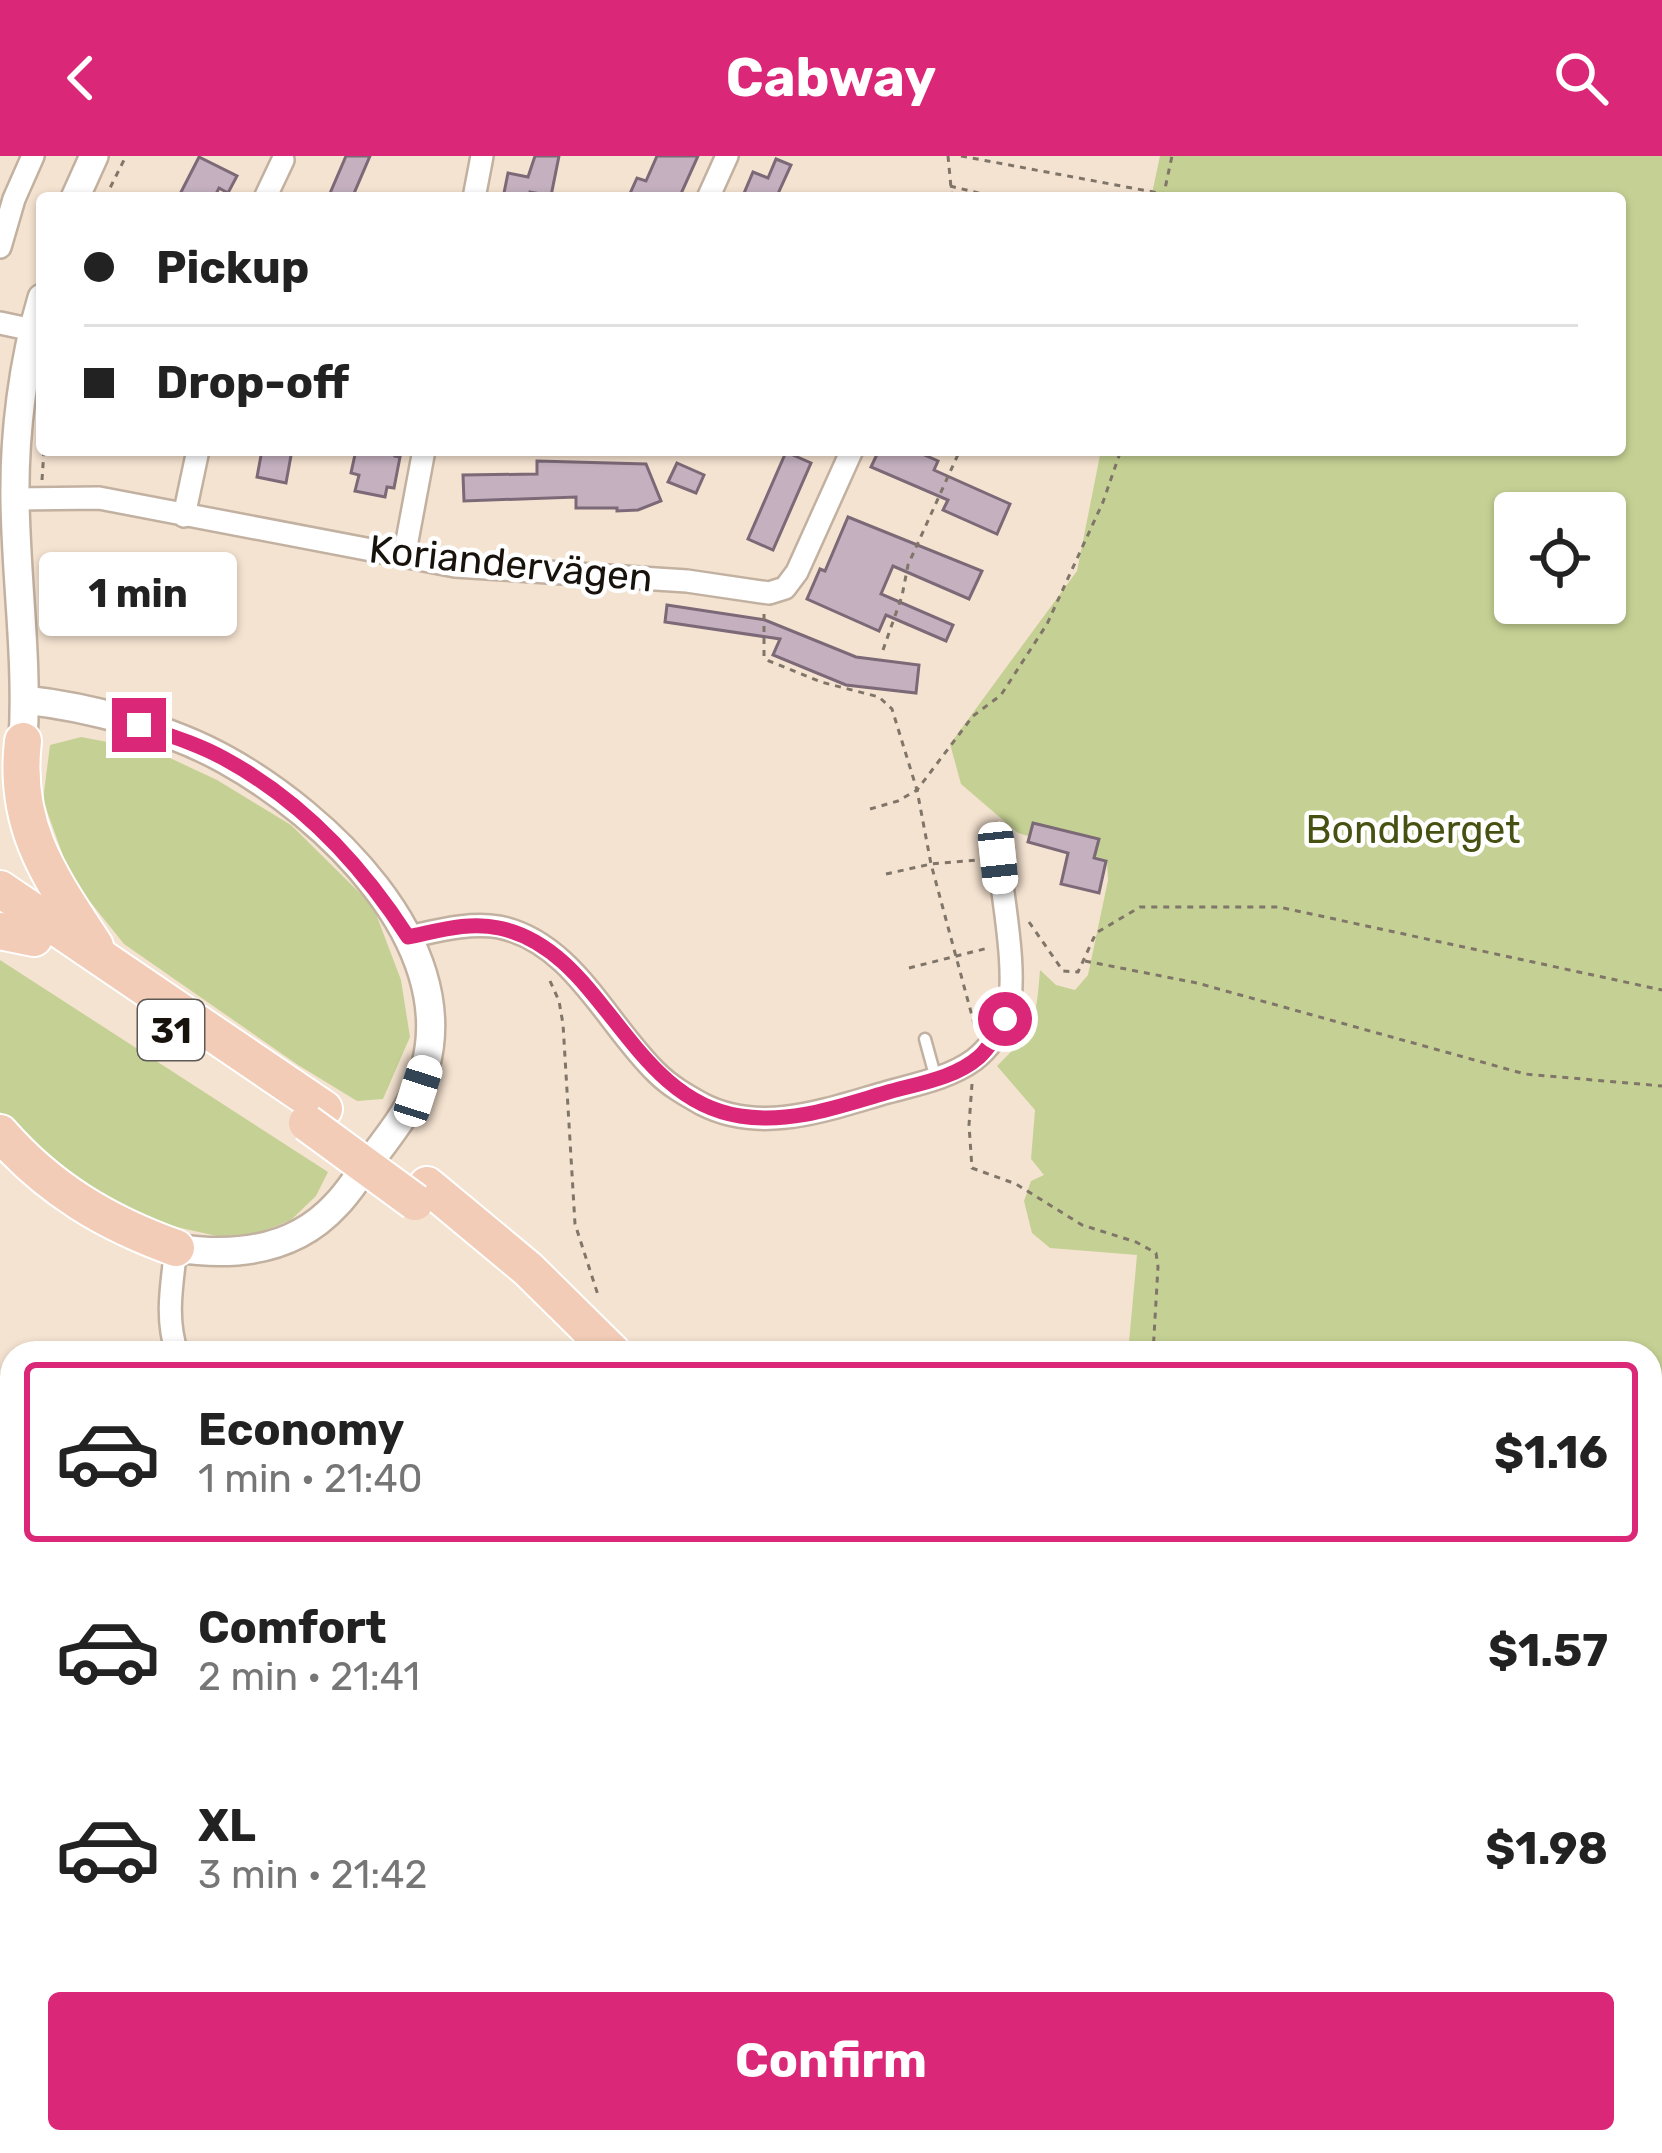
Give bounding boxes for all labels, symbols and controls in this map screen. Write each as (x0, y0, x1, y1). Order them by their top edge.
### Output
icon: back (48, 45, 114, 111)
icon: search (1548, 45, 1614, 111)
text: Cabway (726, 46, 936, 110)
text: Pickup (156, 241, 309, 294)
text: Drop-off (156, 356, 349, 409)
map controls (1494, 492, 1626, 624)
button: locate (1494, 492, 1626, 624)
street label: Koriandervägen (367, 526, 655, 602)
callout: 1 min (40, 551, 238, 635)
text: 1 min (88, 571, 188, 617)
route end (112, 698, 166, 752)
park label: Bondberget (1306, 807, 1520, 853)
car (976, 820, 1020, 896)
route start (978, 992, 1032, 1046)
road number: 31 (138, 1000, 204, 1060)
car (390, 1051, 446, 1131)
icon: car (54, 1398, 162, 1506)
text: Economy (198, 1403, 404, 1456)
text: $1.16 (1494, 1426, 1608, 1479)
text: 1 min · 21:40 (198, 1456, 423, 1502)
icon: car (54, 1596, 162, 1704)
text: Comfort (198, 1601, 387, 1654)
text: $1.57 (1488, 1624, 1608, 1677)
text: 2 min · 21:41 (198, 1654, 420, 1700)
icon: car (54, 1794, 162, 1902)
text: XL (198, 1799, 256, 1852)
text: $1.98 (1485, 1822, 1608, 1875)
text: 3 min · 21:42 (198, 1852, 427, 1898)
button: Confirm (48, 1992, 1614, 2130)

